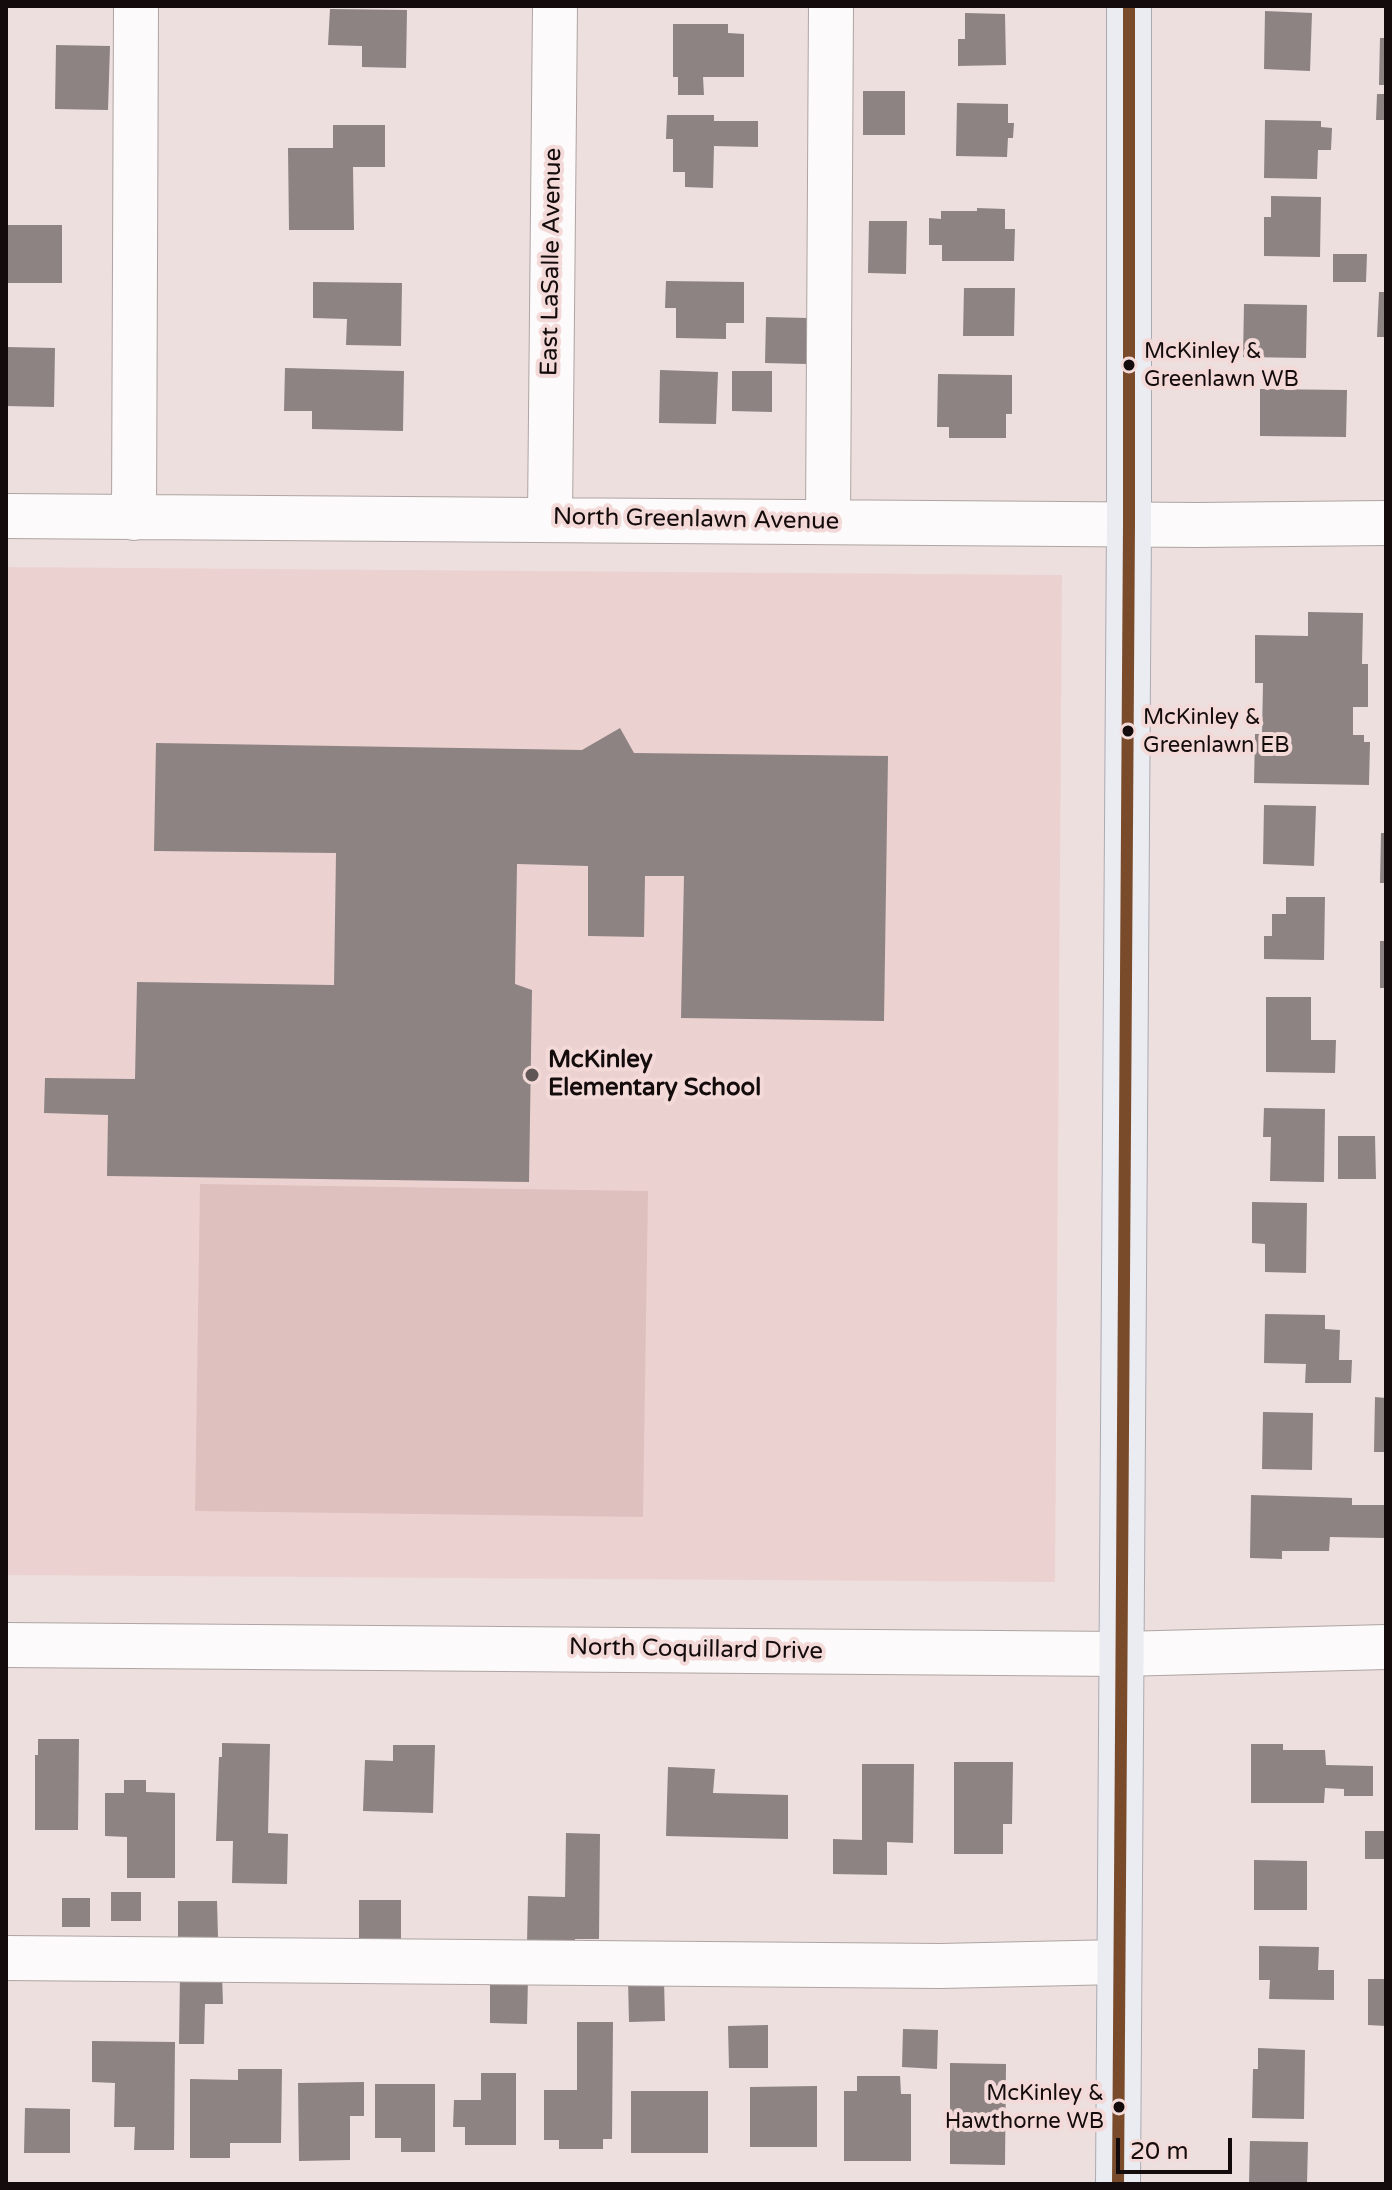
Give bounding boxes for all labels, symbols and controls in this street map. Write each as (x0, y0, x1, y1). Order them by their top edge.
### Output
street label: East LaSalle Avenue (536, 148, 568, 376)
place label: McKinley & Greenlawn WB (1144, 339, 1299, 390)
marker: McKinley & Greenlawn WB (1121, 357, 1137, 373)
street label: North Greenlawn Avenue (553, 503, 839, 537)
place label: McKinley & Greenlawn EB (1143, 705, 1290, 756)
marker: McKinley & Greenlawn EB (1120, 723, 1136, 739)
place label: McKinley Elementary School (548, 1047, 761, 1103)
marker: McKinley Elementary School (523, 1066, 541, 1084)
street label: North Coquillard Drive (569, 1633, 823, 1667)
place label: McKinley & Hawthorne WB (945, 2081, 1104, 2132)
marker: McKinley & Hawthorne WB (1111, 2099, 1127, 2115)
scale bar (1120, 2122, 1236, 2172)
text: 20 m (1130, 2137, 1188, 2166)

